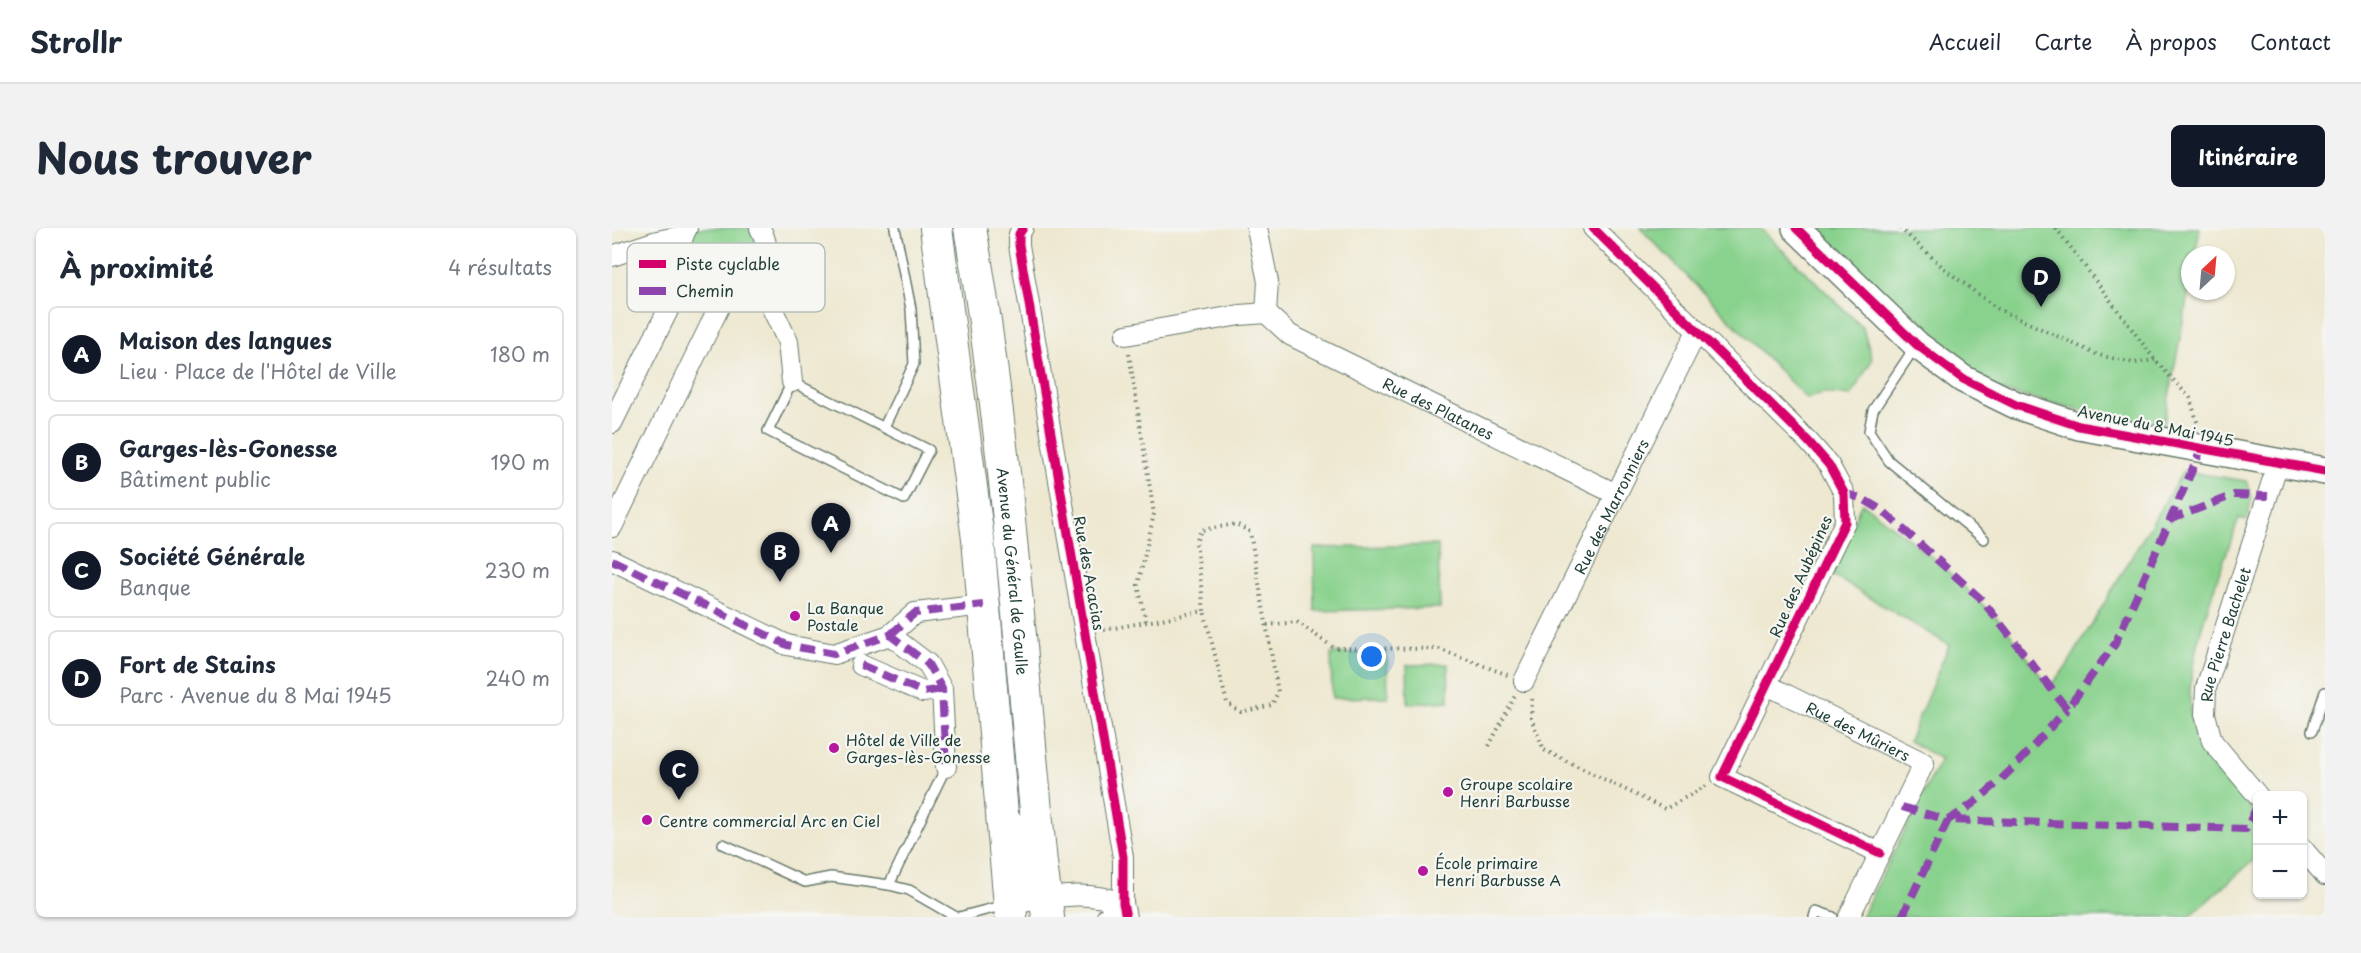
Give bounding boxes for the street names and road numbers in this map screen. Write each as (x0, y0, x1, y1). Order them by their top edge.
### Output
street label: Rue des Platanes (1379, 371, 1498, 444)
street label: Avenue du 8 Mai 1945 (2076, 399, 2236, 451)
street label: Rue des Marronniers (1567, 434, 1654, 578)
street label: Avenue du Général de Gaulle (992, 466, 1035, 676)
street label: Rue des Aubépines (1763, 511, 1837, 641)
street label: Rue des Acacias (1069, 514, 1111, 632)
street label: Rue Pierre Bachelet (2194, 564, 2256, 702)
street label: Rue des Mûriers (1802, 695, 1914, 766)

